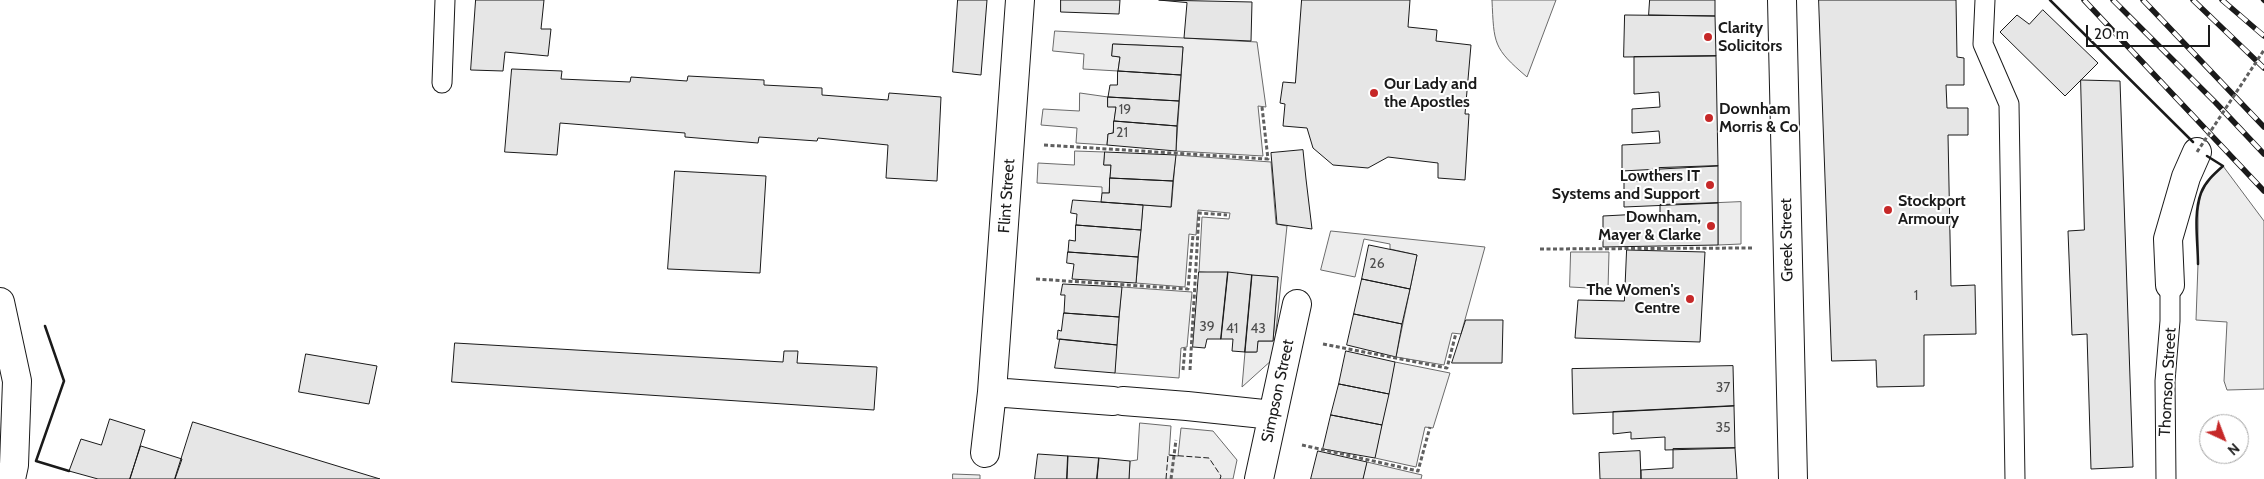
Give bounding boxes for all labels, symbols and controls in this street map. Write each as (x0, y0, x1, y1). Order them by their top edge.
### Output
scale bar (2089, 15, 2213, 47)
place label: Clarity Solicitors (1718, 18, 1782, 56)
text: 20 m (2094, 25, 2129, 43)
marker: Clarity Solicitors (1702, 31, 1714, 43)
place label: Our Lady and the Apostles (1384, 74, 1477, 112)
marker: Our Lady and the Apostles (1368, 87, 1380, 99)
place label: Downham Morris & Co (1719, 99, 1798, 137)
house number: 19 (1119, 102, 1131, 118)
marker: Downham Morris & Co (1703, 112, 1715, 124)
house number: 21 (1116, 125, 1128, 141)
street label: Flint Street (995, 158, 1019, 234)
place label: Lowthers IT Systems and Support (1552, 166, 1700, 204)
marker: Lowthers IT Systems and Support (1704, 179, 1716, 191)
place label: Stockport Armoury (1898, 191, 1966, 229)
street label: Greek Street (1777, 198, 1797, 282)
marker: Stockport Armoury (1882, 204, 1894, 216)
place label: Downham, Mayer & Clarke (1598, 207, 1701, 245)
marker: Downham, Mayer & Clarke (1705, 220, 1717, 232)
house number: 26 (1369, 256, 1385, 272)
place label: The Women's Centre (1586, 280, 1680, 318)
house number: 1 (1914, 288, 1918, 304)
marker: The Women's Centre (1684, 293, 1696, 305)
house number: 39 (1199, 319, 1215, 335)
house number: 41 (1226, 321, 1238, 337)
house number: 43 (1250, 321, 1266, 337)
street label: Thomson Street (2156, 327, 2180, 437)
street label: Simpson Street (1258, 338, 1298, 444)
house number: 37 (1716, 380, 1730, 396)
north arrow (2199, 414, 2249, 464)
house number: 35 (1715, 420, 1731, 436)
text: N (2224, 439, 2243, 459)

